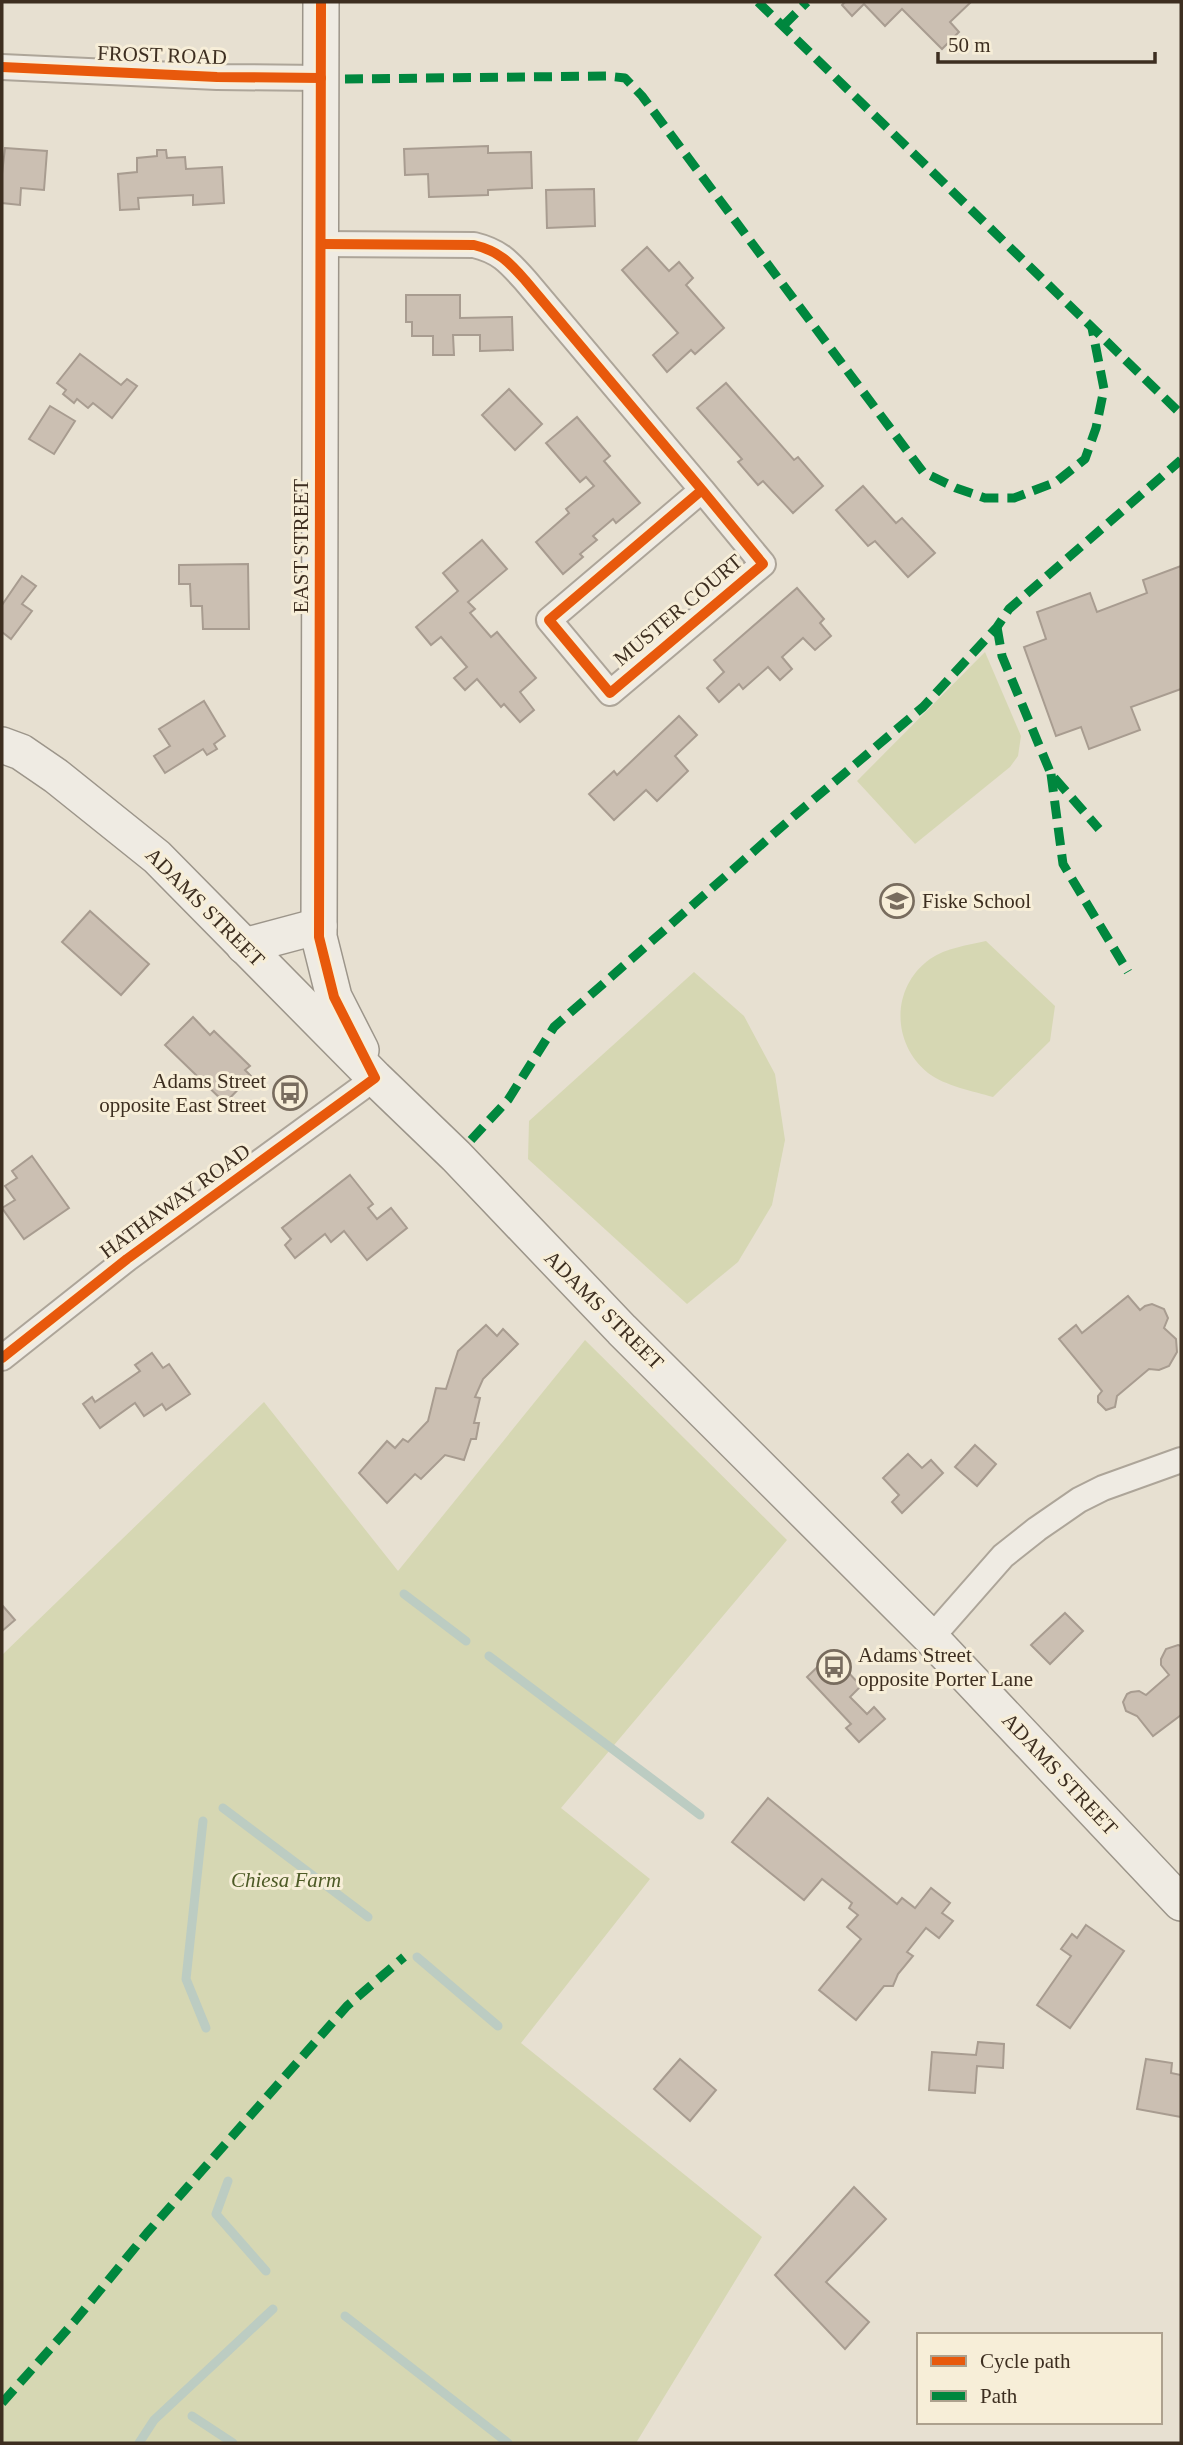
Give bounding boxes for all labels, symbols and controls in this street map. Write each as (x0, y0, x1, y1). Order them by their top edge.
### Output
scale bar (938, 21, 1155, 65)
text: 50 m (948, 33, 991, 57)
street label: FROST ROAD (97, 41, 227, 69)
street label: EAST STREET (289, 479, 313, 613)
street label: MUSTER COURT (609, 549, 747, 671)
street label: ADAMS STREET (141, 843, 269, 971)
school or university icon: Fiske School (878, 882, 916, 920)
place label: Fiske School (922, 889, 1031, 913)
place label: Adams Street opposite East Street (99, 1069, 266, 1117)
bus stop icon: Adams Street opposite East Street (271, 1074, 309, 1112)
street label: HATHAWAY ROAD (95, 1139, 255, 1263)
street label: ADAMS STREET (540, 1246, 668, 1374)
place label: Adams Street opposite Porter Lane (858, 1643, 1033, 1691)
bus stop icon: Adams Street opposite Porter Lane (815, 1648, 853, 1686)
street label: ADAMS STREET (997, 1708, 1123, 1840)
park label: Chiesa Farm (231, 1868, 341, 1892)
legend (917, 2333, 1162, 2424)
text: Cycle path (980, 2349, 1071, 2373)
text: Path (980, 2384, 1018, 2408)

